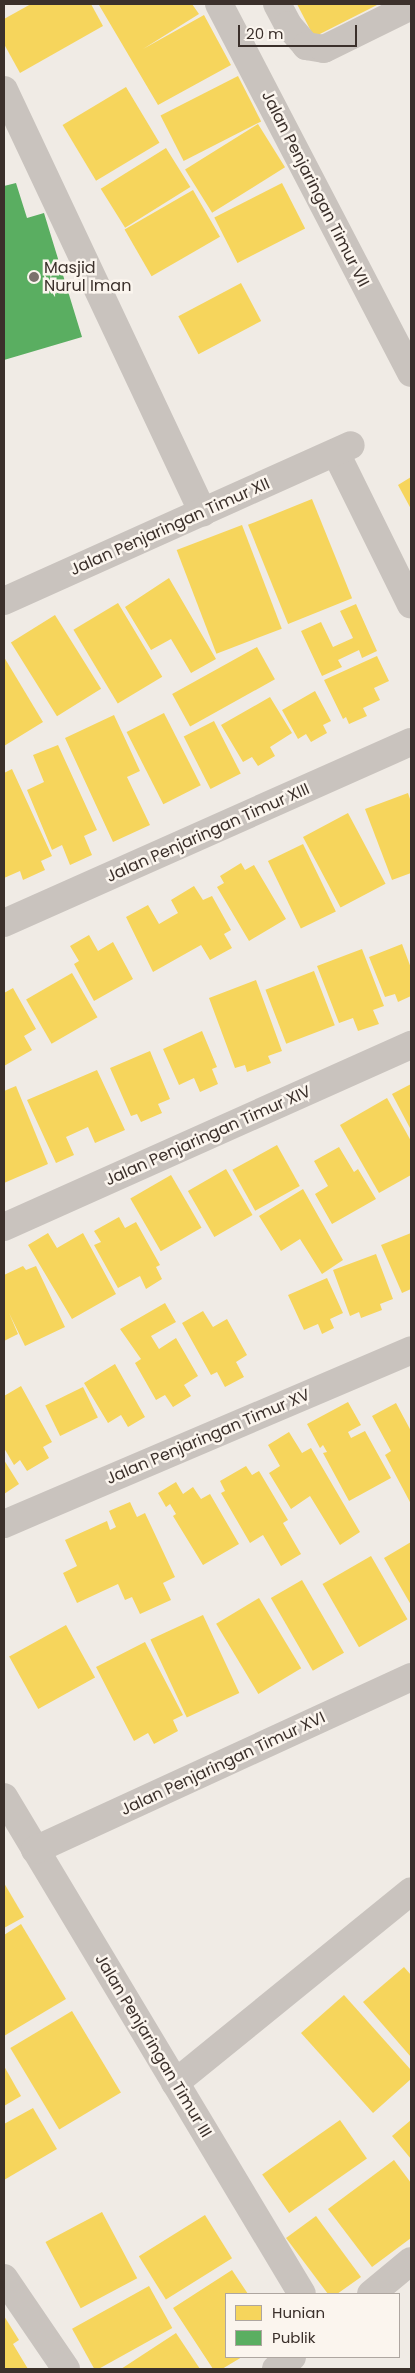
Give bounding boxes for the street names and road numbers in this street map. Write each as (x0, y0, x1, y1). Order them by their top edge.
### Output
street label: Jalan Penjaringan Timur VII (257, 88, 373, 290)
street label: Jalan Penjaringan Timur XII (67, 474, 273, 580)
street label: Jalan Penjaringan Timur XIII (103, 779, 313, 887)
street label: Jalan Penjaringan Timur XIV (102, 1082, 314, 1190)
street label: Jalan Penjaringan Timur XV (103, 1385, 313, 1489)
street label: Jalan Penjaringan Timur XVI (118, 1708, 328, 1820)
street label: Jalan Penjaringan Timur III (91, 1951, 215, 2141)

